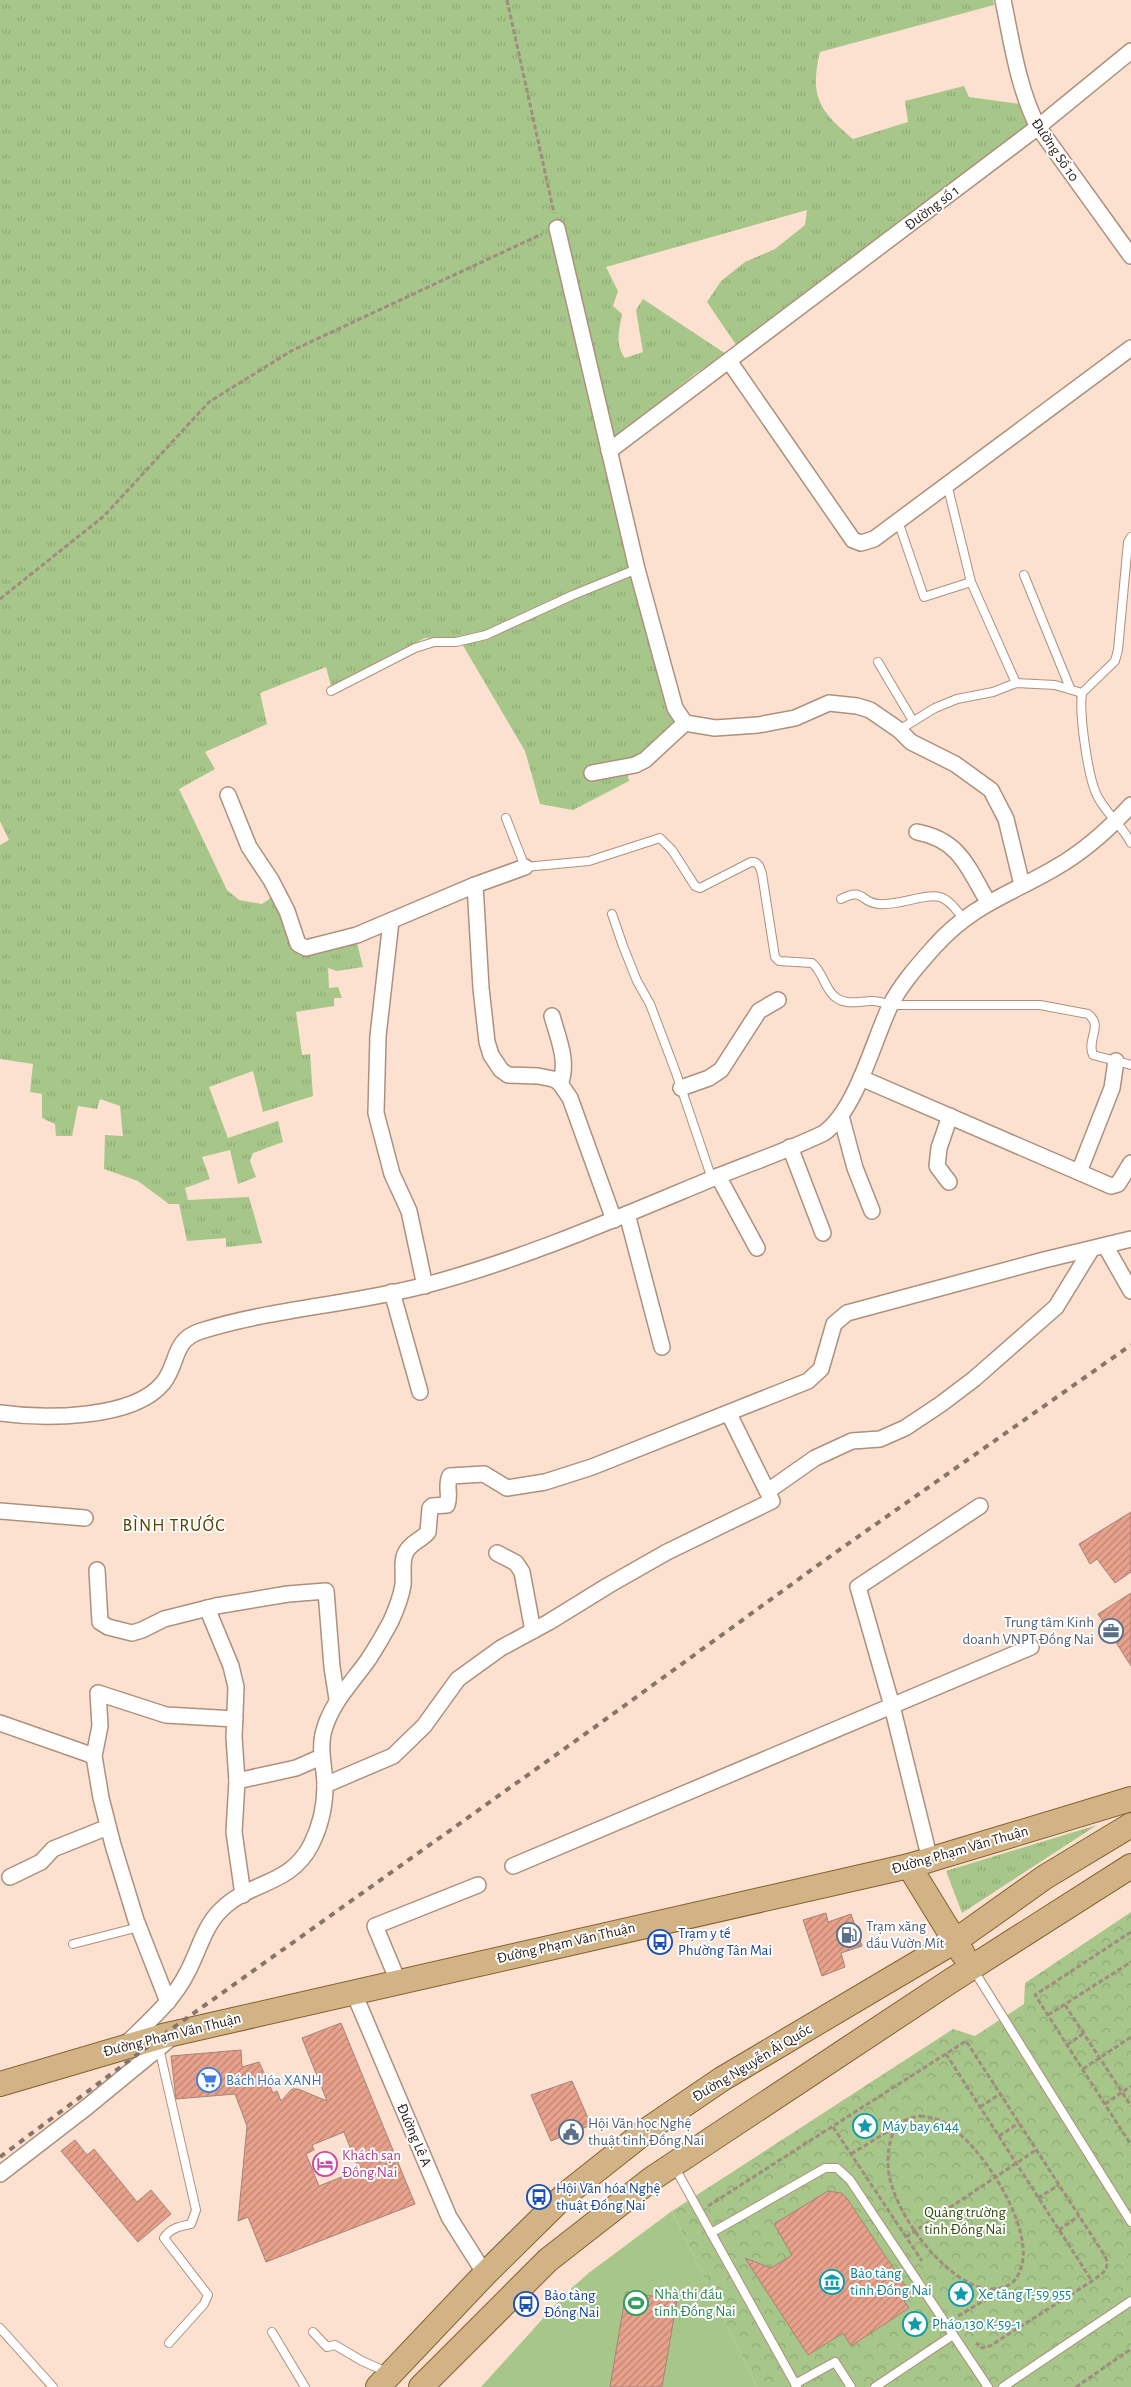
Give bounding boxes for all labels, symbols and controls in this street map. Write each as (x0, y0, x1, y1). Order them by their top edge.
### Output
street label: Đường Số 10 (1028, 116, 1082, 184)
street label: Đường số 1 (902, 183, 962, 233)
district label: BÌNH TRƯỚC (122, 1514, 226, 1535)
place label: Trung tâm Kinh doanh VNPT Đồng Nai (962, 1615, 1094, 1647)
office icon: Trung tâm Kinh doanh VNPT Đồng Nai (1098, 1618, 1124, 1644)
street label: Đường Phạm Văn Thuận (890, 1823, 1030, 1877)
place label: Trạm xăng dầu Vườn Mít (866, 1919, 945, 1951)
street label: Đường Phạm Văn Thuận (495, 1920, 637, 1966)
fuel station icon: Trạm xăng dầu Vườn Mít (836, 1922, 862, 1948)
place label: Trạm y tế Phường Tân Mai (678, 1926, 772, 1958)
bus stop icon: Trạm y tế Phường Tân Mai (647, 1929, 673, 1955)
street label: Đường Phạm Văn Thuận (101, 2011, 243, 2059)
street label: Đường Nguyễn Ái Quốc (689, 2020, 814, 2104)
supermarket icon: Bách Hóa XANH (196, 2067, 222, 2093)
place label: Bách Hóa XANH (226, 2073, 322, 2088)
street label: Đường Lê A (394, 2101, 434, 2169)
place icon: Máy bay 6144 (852, 2113, 878, 2139)
place label: Hội Văn học Nghệ thuật tỉnh Đồng Nai (588, 2116, 704, 2148)
public building icon: Hội Văn học Nghệ thuật tỉnh Đồng Nai (558, 2119, 584, 2145)
place label: Máy bay 6144 (882, 2119, 959, 2134)
place label: Khách sạn Đồng Nai (342, 2148, 401, 2180)
hotel icon: Khách sạn Đồng Nai (312, 2151, 338, 2177)
place label: Hội Văn hóa Nghệ thuật Đồng Nai (556, 2181, 661, 2213)
bus stop icon: Hội Văn hóa Nghệ thuật Đồng Nai (526, 2184, 552, 2210)
park label: Quảng trường tỉnh Đồng Nai (924, 2205, 1006, 2237)
place label: Bảo tàng tỉnh Đồng Nai (850, 2266, 932, 2298)
museum icon: Bảo tàng tỉnh Đồng Nai (819, 2269, 845, 2295)
place icon: Xe tăng T-59 955 (948, 2281, 974, 2307)
place label: Nhà thi đấu tỉnh Đồng Nai (654, 2287, 736, 2319)
place label: Xe tăng T-59 955 (978, 2287, 1071, 2302)
place label: Bảo tàng Đồng Nai (544, 2288, 599, 2320)
sports icon: Nhà thi đấu tỉnh Đồng Nai (623, 2290, 649, 2316)
bus stop icon: Bảo tàng Đồng Nai (513, 2291, 539, 2317)
place icon: Pháo 130 K-59-1 (902, 2311, 928, 2337)
place label: Pháo 130 K-59-1 (932, 2317, 1021, 2332)

